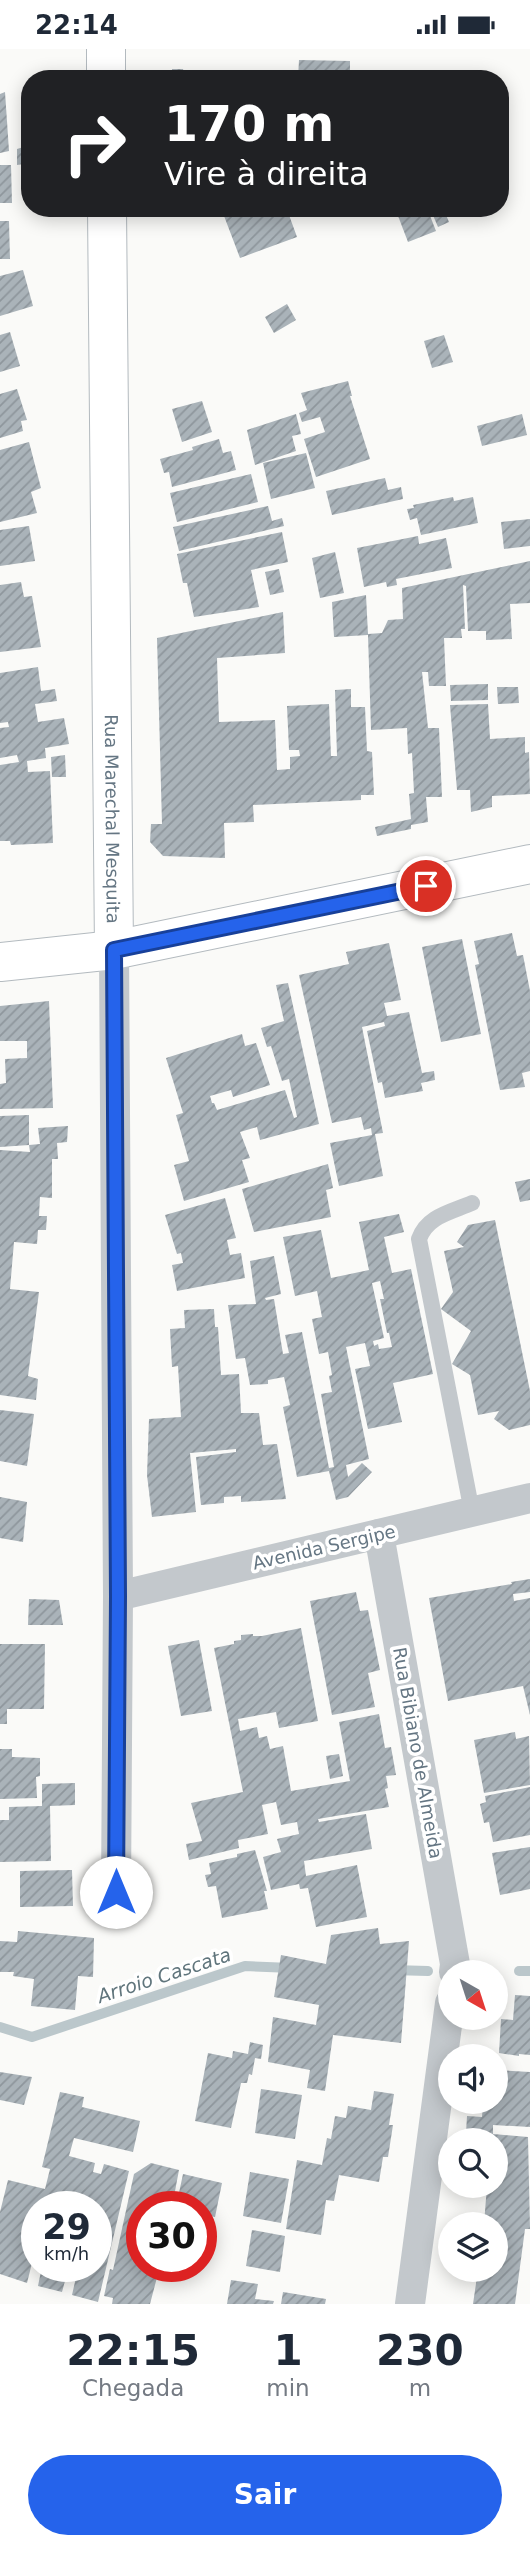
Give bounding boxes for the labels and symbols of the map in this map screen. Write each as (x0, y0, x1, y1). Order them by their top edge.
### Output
street label: Rua Marechal Mesquita (101, 714, 124, 924)
pin (396, 856, 456, 916)
street label: Avenida Sergipe (250, 1520, 398, 1574)
street label: Rua Bibiano de Almeida (389, 1646, 447, 1860)
position arrow (79, 1855, 153, 1929)
water label: Arroio Cascata (93, 1943, 234, 2008)
north arrow (438, 1960, 508, 2030)
speed limit sign: 30 (126, 2191, 217, 2282)

